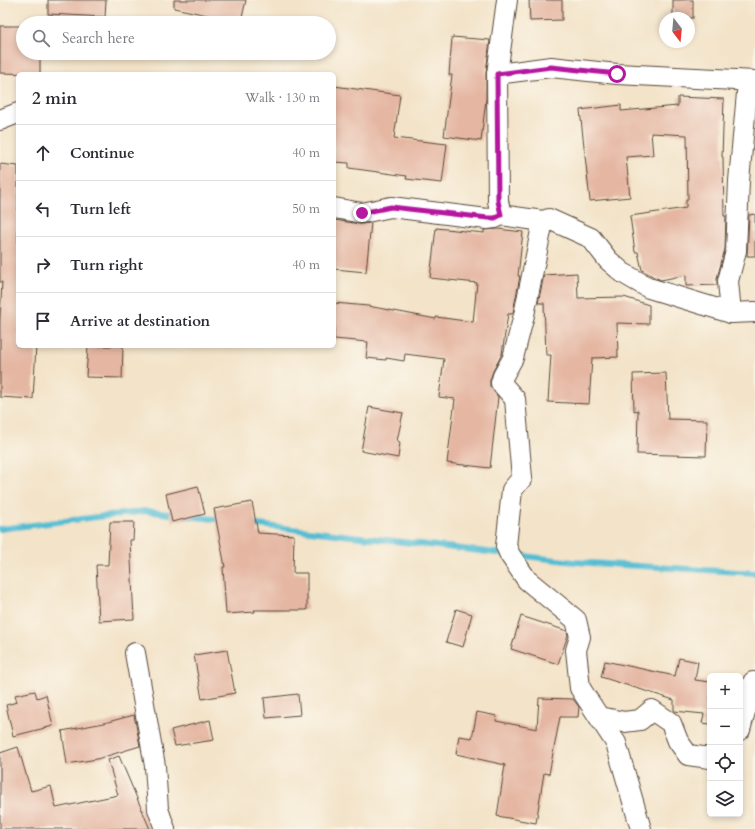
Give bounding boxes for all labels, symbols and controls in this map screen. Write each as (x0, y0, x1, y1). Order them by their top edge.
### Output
north arrow (659, 12, 695, 48)
search box (16, 16, 336, 60)
icon: search (30, 27, 52, 49)
text: Search here (62, 28, 135, 48)
route start (608, 65, 626, 83)
text: 2 min (32, 87, 77, 110)
text: Walk · 130 m (245, 89, 320, 107)
icon: ahead (32, 142, 54, 164)
text: Continue (70, 143, 135, 163)
text: 40 m (292, 144, 320, 162)
icon: left (32, 198, 54, 220)
text: Turn left (70, 199, 131, 219)
text: 50 m (292, 200, 320, 218)
route end (353, 204, 371, 222)
icon: right (32, 254, 54, 276)
text: Turn right (70, 255, 143, 275)
text: 40 m (292, 256, 320, 274)
icon: arrive (32, 310, 54, 332)
text: Arrive at destination (70, 311, 210, 331)
map controls (707, 673, 743, 817)
button: + (707, 673, 743, 709)
button: − (707, 709, 743, 745)
button: locate (707, 745, 743, 781)
button: layers (707, 781, 743, 817)

